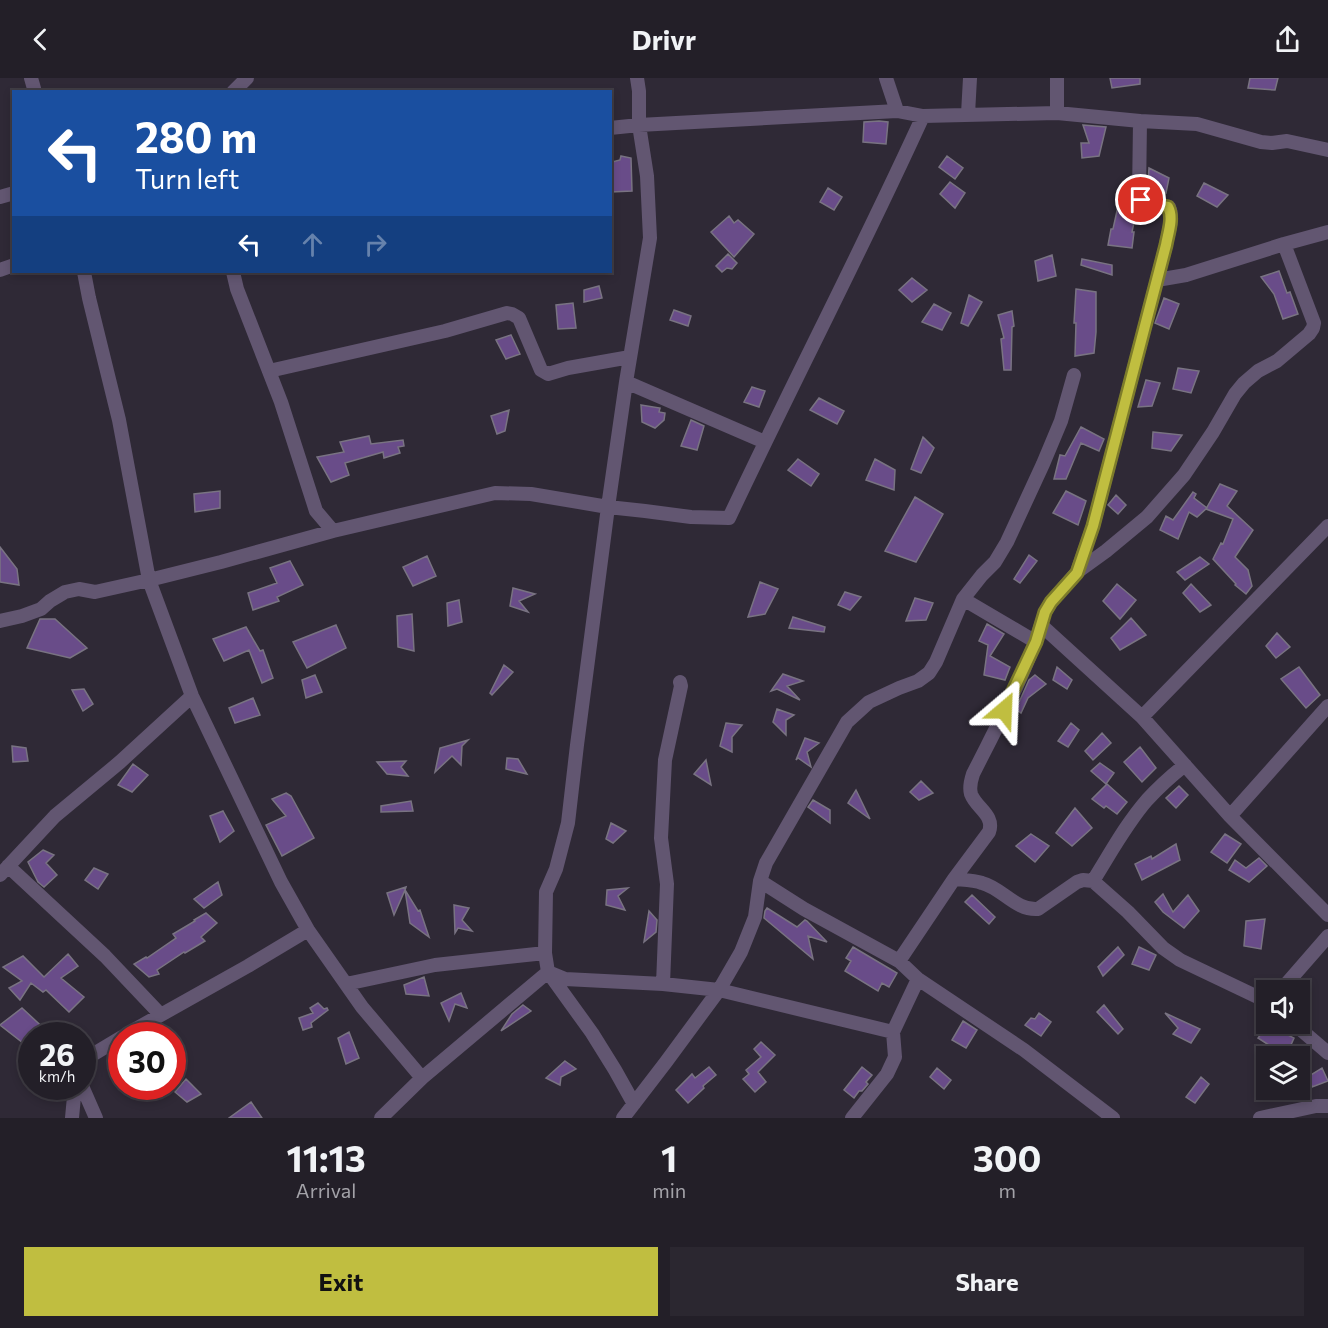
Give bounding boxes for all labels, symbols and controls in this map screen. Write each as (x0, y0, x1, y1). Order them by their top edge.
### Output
icon: back (24, 23, 57, 56)
text: Drivr (632, 23, 696, 56)
icon: share (1271, 23, 1304, 56)
text: 280 m (135, 110, 257, 162)
icon: left (36, 114, 114, 192)
text: Turn left (135, 162, 239, 195)
pin (1115, 174, 1166, 225)
icon: arrive (1124, 183, 1157, 216)
icon: left (233, 228, 266, 261)
icon: ahead (296, 228, 329, 261)
icon: right (359, 228, 392, 261)
position arrow (972, 678, 1036, 742)
map controls (1256, 980, 1310, 1100)
button: sound (1256, 980, 1310, 1034)
speed limit sign: 30 (108, 1022, 186, 1100)
text: 26 (39, 1035, 75, 1072)
button: layers (1256, 1046, 1310, 1100)
text: km/h (39, 1067, 75, 1085)
text: 11:13 (286, 1135, 366, 1179)
text: 1 (661, 1135, 677, 1179)
text: 300 (973, 1135, 1042, 1179)
text: Arrival (296, 1178, 356, 1202)
text: min (652, 1178, 686, 1202)
text: m (998, 1178, 1016, 1202)
button: Exit (24, 1247, 658, 1316)
button: Share (670, 1247, 1304, 1316)

